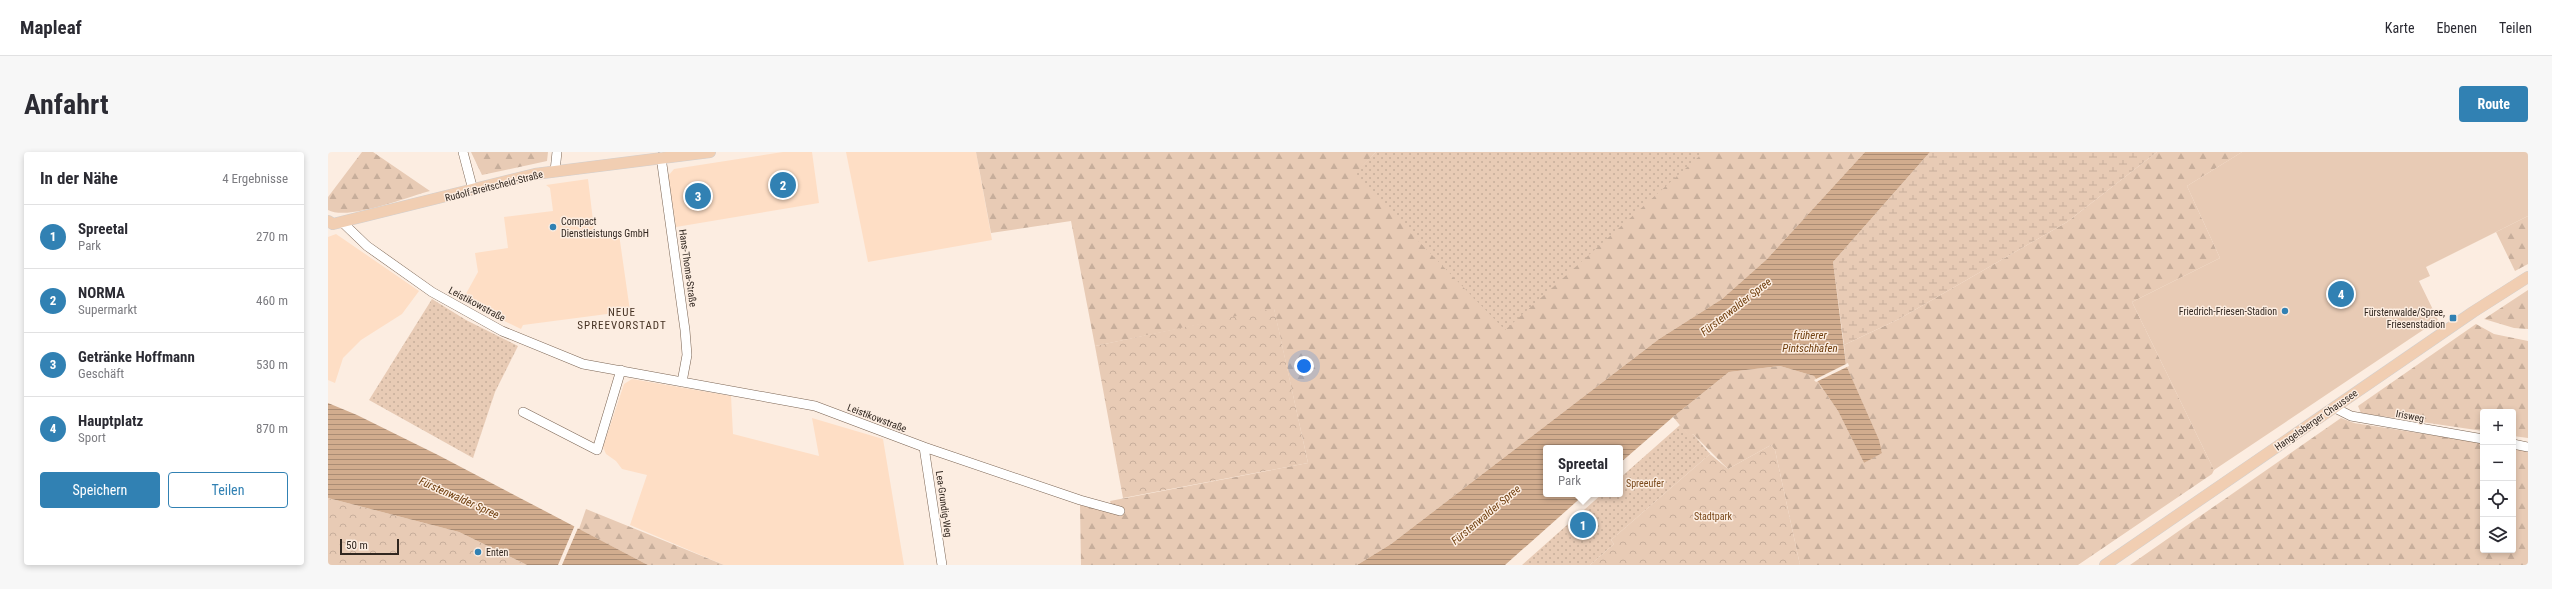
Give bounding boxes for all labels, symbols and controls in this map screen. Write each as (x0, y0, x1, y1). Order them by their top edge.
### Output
text: Mapleaf (20, 16, 82, 39)
text: Karte (2385, 20, 2414, 36)
text: Ebenen (2436, 20, 2477, 36)
text: Teilen (2499, 20, 2532, 36)
button: Route (2459, 86, 2528, 122)
text: Anfahrt (24, 88, 109, 121)
text: In der Nähe (40, 168, 118, 188)
street label: Rudolf-Breitscheid-Straße (444, 168, 544, 203)
pin: 2 (770, 170, 796, 200)
text: 4 Ergebnisse (222, 171, 288, 186)
pin: 3 (685, 181, 711, 211)
place label: Compact Dienstleistungs GmbH (561, 216, 649, 239)
text: Spreetal (78, 220, 128, 238)
marker: Compact Dienstleistungs GmbH (548, 222, 558, 232)
street label: Hans-Thoma-Straße (677, 228, 699, 308)
text: 1 (50, 229, 56, 244)
text: 270 m (256, 229, 288, 244)
text: Park (78, 238, 101, 253)
water label: Fürstenwalder Spree (1698, 275, 1774, 339)
pin: 4 (2328, 279, 2354, 309)
text: NORMA (78, 284, 125, 302)
street label: Leistikowstraße (447, 284, 508, 324)
text: 2 (50, 293, 56, 308)
text: 460 m (256, 293, 288, 308)
text: Supermarkt (78, 302, 137, 317)
district label: NEUE SPREEVORSTADT (577, 306, 667, 332)
place label: Friedrich-Friesen-Stadion (2179, 306, 2277, 317)
marker: Friedrich-Friesen-Stadion (2280, 306, 2290, 316)
place label: Fürstenwalde/Spree, Friesenstadion (2364, 307, 2445, 330)
marker: Fürstenwalde/Spree, Friesenstadion (2448, 313, 2458, 323)
water label: früherer Pintschhafen (1782, 329, 1838, 355)
text: Getränke Hoffmann (78, 348, 195, 366)
your location (1294, 356, 1314, 376)
text: 3 (50, 357, 56, 372)
text: 530 m (256, 357, 288, 372)
text: Geschäft (78, 366, 124, 381)
street label: Hangelsberger Chaussee (2273, 387, 2360, 453)
street label: Leistikowstraße (846, 402, 909, 434)
street label: Irisweg (2395, 408, 2425, 424)
map controls (2480, 409, 2516, 553)
button: + (2480, 409, 2516, 445)
text: Hauptplatz (78, 412, 143, 430)
text: 4 (50, 421, 56, 436)
text: 870 m (256, 421, 288, 436)
text: Sport (78, 430, 106, 445)
popup (1543, 445, 1623, 497)
button: − (2480, 445, 2516, 481)
text: Spreetal (1558, 455, 1608, 473)
street label: Lea-Grundig-Weg (934, 470, 954, 538)
button: Speichern (40, 472, 160, 508)
button: Teilen (168, 472, 288, 508)
text: Park (1558, 473, 1581, 488)
water label: Fürstenwalder Spree (417, 475, 501, 521)
park label: Spreeufer (1626, 478, 1664, 489)
button: locate (2480, 481, 2516, 517)
water label: Fürstenwalder Spree (1449, 482, 1523, 548)
pin: 1 (1570, 510, 1596, 540)
park label: Stadtpark (1694, 511, 1733, 522)
button: layers (2480, 517, 2516, 553)
scale bar (340, 537, 399, 556)
text: 50 m (346, 539, 368, 552)
marker: Enten (473, 547, 483, 557)
place label: Enten (486, 547, 508, 558)

